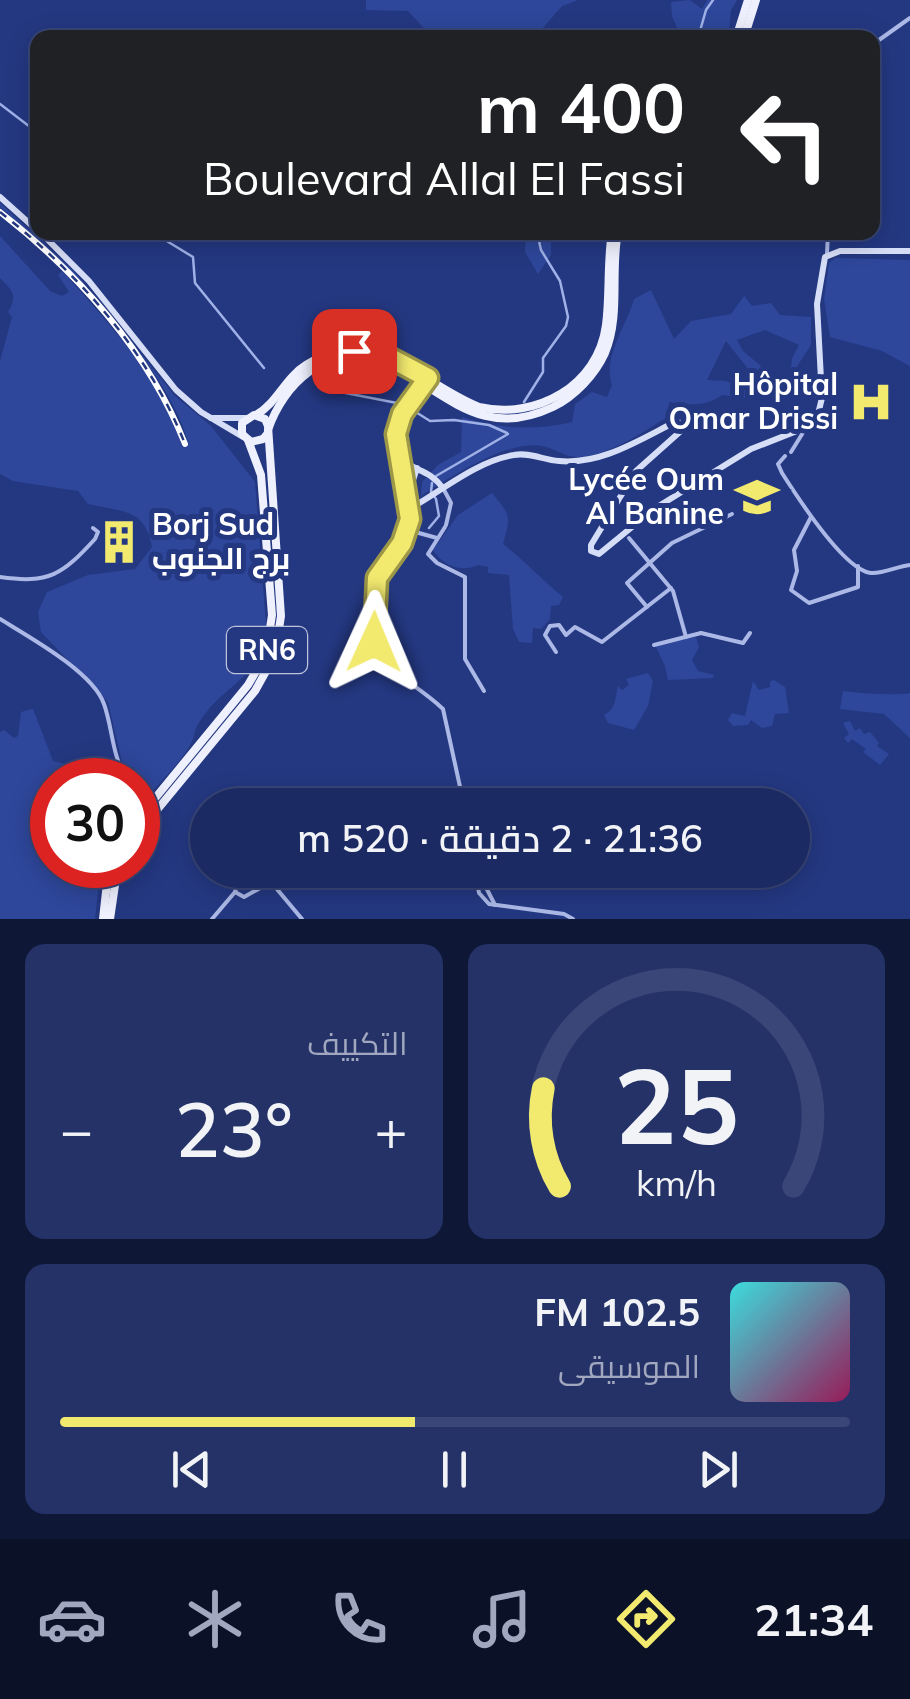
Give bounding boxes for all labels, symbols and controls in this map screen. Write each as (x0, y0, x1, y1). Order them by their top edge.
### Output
text: 400 m (477, 63, 685, 151)
icon: left (720, 70, 850, 200)
text: Boulevard Allal El Fassi (203, 150, 685, 206)
pin (312, 309, 397, 394)
icon: arrive (327, 324, 382, 379)
place label: Hôpital Omar Drissi (668, 365, 838, 437)
hospital icon: Hôpital Omar Drissi (847, 378, 895, 426)
place label: Lycée Oum Al Banine (568, 460, 724, 532)
school or university icon: Lycée Oum Al Banine (733, 473, 781, 521)
place label: Borj Sud برج الجنوب (152, 505, 290, 579)
building icon: Borj Sud برج الجنوب (95, 518, 143, 566)
position arrow (322, 590, 426, 694)
road number: RN6 (227, 627, 307, 673)
speed limit sign: 30 (30, 758, 160, 888)
text: 21:36 · 2 دقيقة · 520 m (297, 814, 703, 862)
text: التكييف (307, 1023, 408, 1063)
text: 25 (614, 1039, 739, 1170)
text: 23° (175, 1082, 293, 1176)
text: − (60, 1095, 93, 1164)
text: + (374, 1095, 407, 1164)
text: km/h (636, 1160, 717, 1205)
text: 102.5 FM (534, 1288, 700, 1336)
text: الموسيقى (558, 1346, 700, 1386)
icon: previous (164, 1442, 219, 1497)
icon: pause (427, 1442, 482, 1497)
icon: next (691, 1442, 746, 1497)
icon: car (37, 1584, 107, 1654)
icon: climate (180, 1584, 250, 1654)
icon: phone (324, 1584, 394, 1654)
icon: music (467, 1584, 537, 1654)
icon: directions (611, 1584, 681, 1654)
text: 21:34 (754, 1591, 873, 1647)

